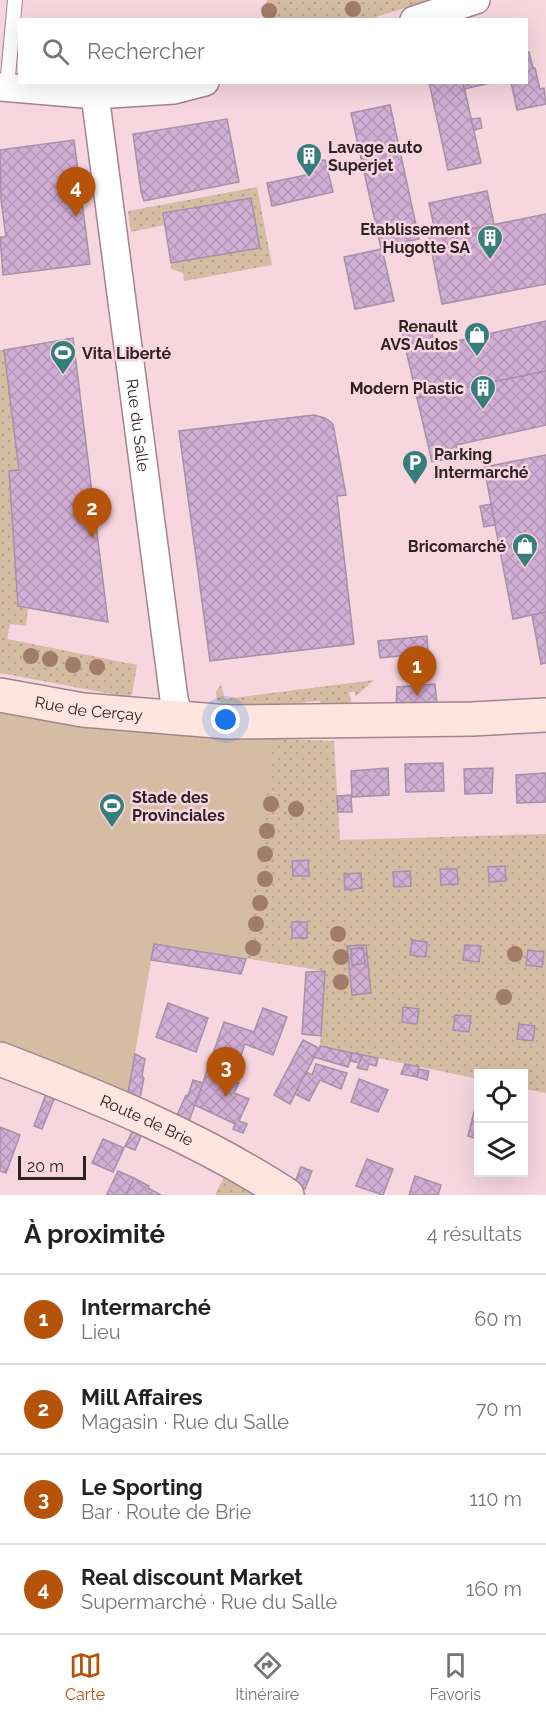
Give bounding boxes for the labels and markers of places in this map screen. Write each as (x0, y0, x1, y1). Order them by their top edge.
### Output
place label: Lavage auto Superjet (328, 138, 423, 175)
building icon: Lavage auto Superjet (294, 141, 324, 179)
pin: 4 (56, 168, 96, 217)
place label: Etablissement Hugotte SA (360, 220, 470, 257)
building icon: Etablissement Hugotte SA (475, 223, 505, 261)
place label: Renault AVS Autos (380, 317, 458, 354)
shop icon: Renault AVS Autos (462, 320, 492, 358)
sports icon: Vita Liberté (48, 338, 78, 376)
place label: Vita Liberté (82, 344, 171, 363)
building icon: Modern Plastic (468, 373, 498, 411)
place label: Modern Plastic (350, 379, 464, 398)
place label: Parking Intermarché (434, 445, 529, 482)
parking icon: Parking Intermarché (400, 448, 430, 486)
pin: 2 (72, 488, 112, 538)
shop icon: Bricomarché (510, 531, 540, 569)
place label: Bricomarché (408, 537, 506, 556)
pin: 1 (398, 646, 436, 696)
place label: Stade des Provinciales (132, 788, 225, 825)
sports icon: Stade des Provinciales (97, 791, 127, 829)
pin: 3 (206, 1048, 246, 1097)

